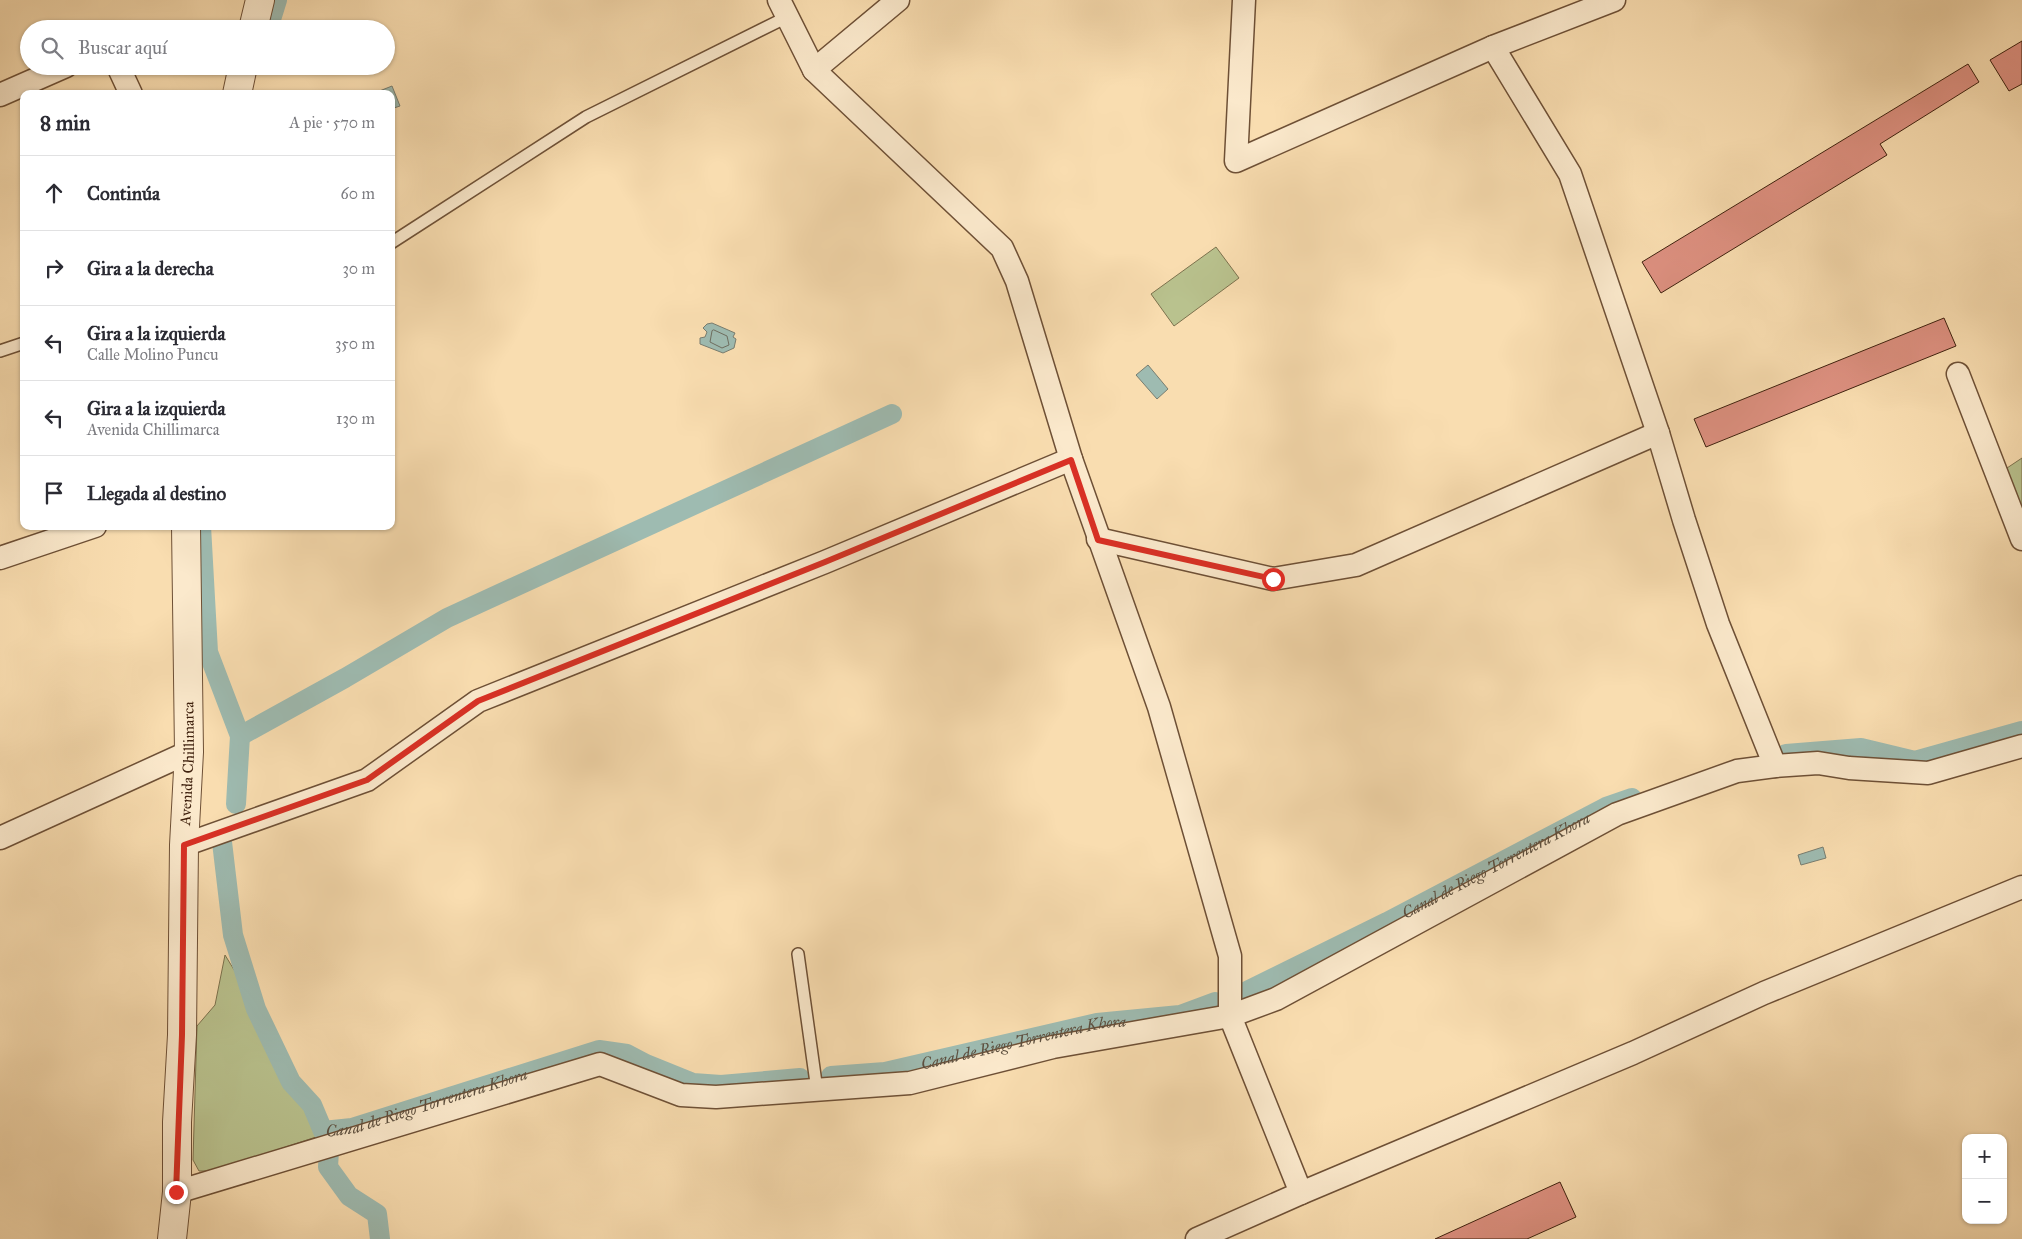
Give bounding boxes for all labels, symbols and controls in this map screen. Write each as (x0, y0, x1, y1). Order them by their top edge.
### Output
search box (20, 20, 395, 75)
icon: search (38, 34, 66, 62)
text: Buscar aquí (78, 36, 167, 59)
text: 8 min (40, 110, 90, 136)
text: A pie · 570 m (289, 113, 375, 132)
icon: ahead (40, 179, 68, 207)
text: Continúa (87, 182, 160, 205)
text: 60 m (341, 184, 375, 203)
icon: right (40, 254, 68, 282)
text: Gira a la derecha (87, 257, 214, 280)
text: 30 m (342, 259, 375, 278)
text: Gira a la izquierda (87, 322, 226, 345)
icon: left (40, 329, 68, 357)
text: 350 m (335, 334, 375, 353)
text: Calle Molino Puncu (87, 345, 218, 364)
text: Gira a la izquierda (87, 397, 226, 420)
icon: left (40, 404, 68, 432)
text: 130 m (336, 409, 375, 428)
text: Avenida Chillimarca (87, 420, 219, 439)
icon: arrive (40, 479, 68, 507)
text: Llegada al destino (87, 482, 226, 505)
route start (1262, 568, 1285, 591)
street label: Avenida Chillimarca (176, 701, 198, 827)
water label: Canal de Riego Torrentera Khora (1398, 808, 1593, 922)
water label: Canal de Riego Torrentera Khora (919, 1011, 1127, 1073)
water label: Canal de Riego Torrentera Khora (325, 1064, 530, 1140)
map controls (1962, 1134, 2007, 1224)
button: + (1962, 1134, 2007, 1179)
button: − (1962, 1179, 2007, 1224)
route end (165, 1181, 188, 1204)

